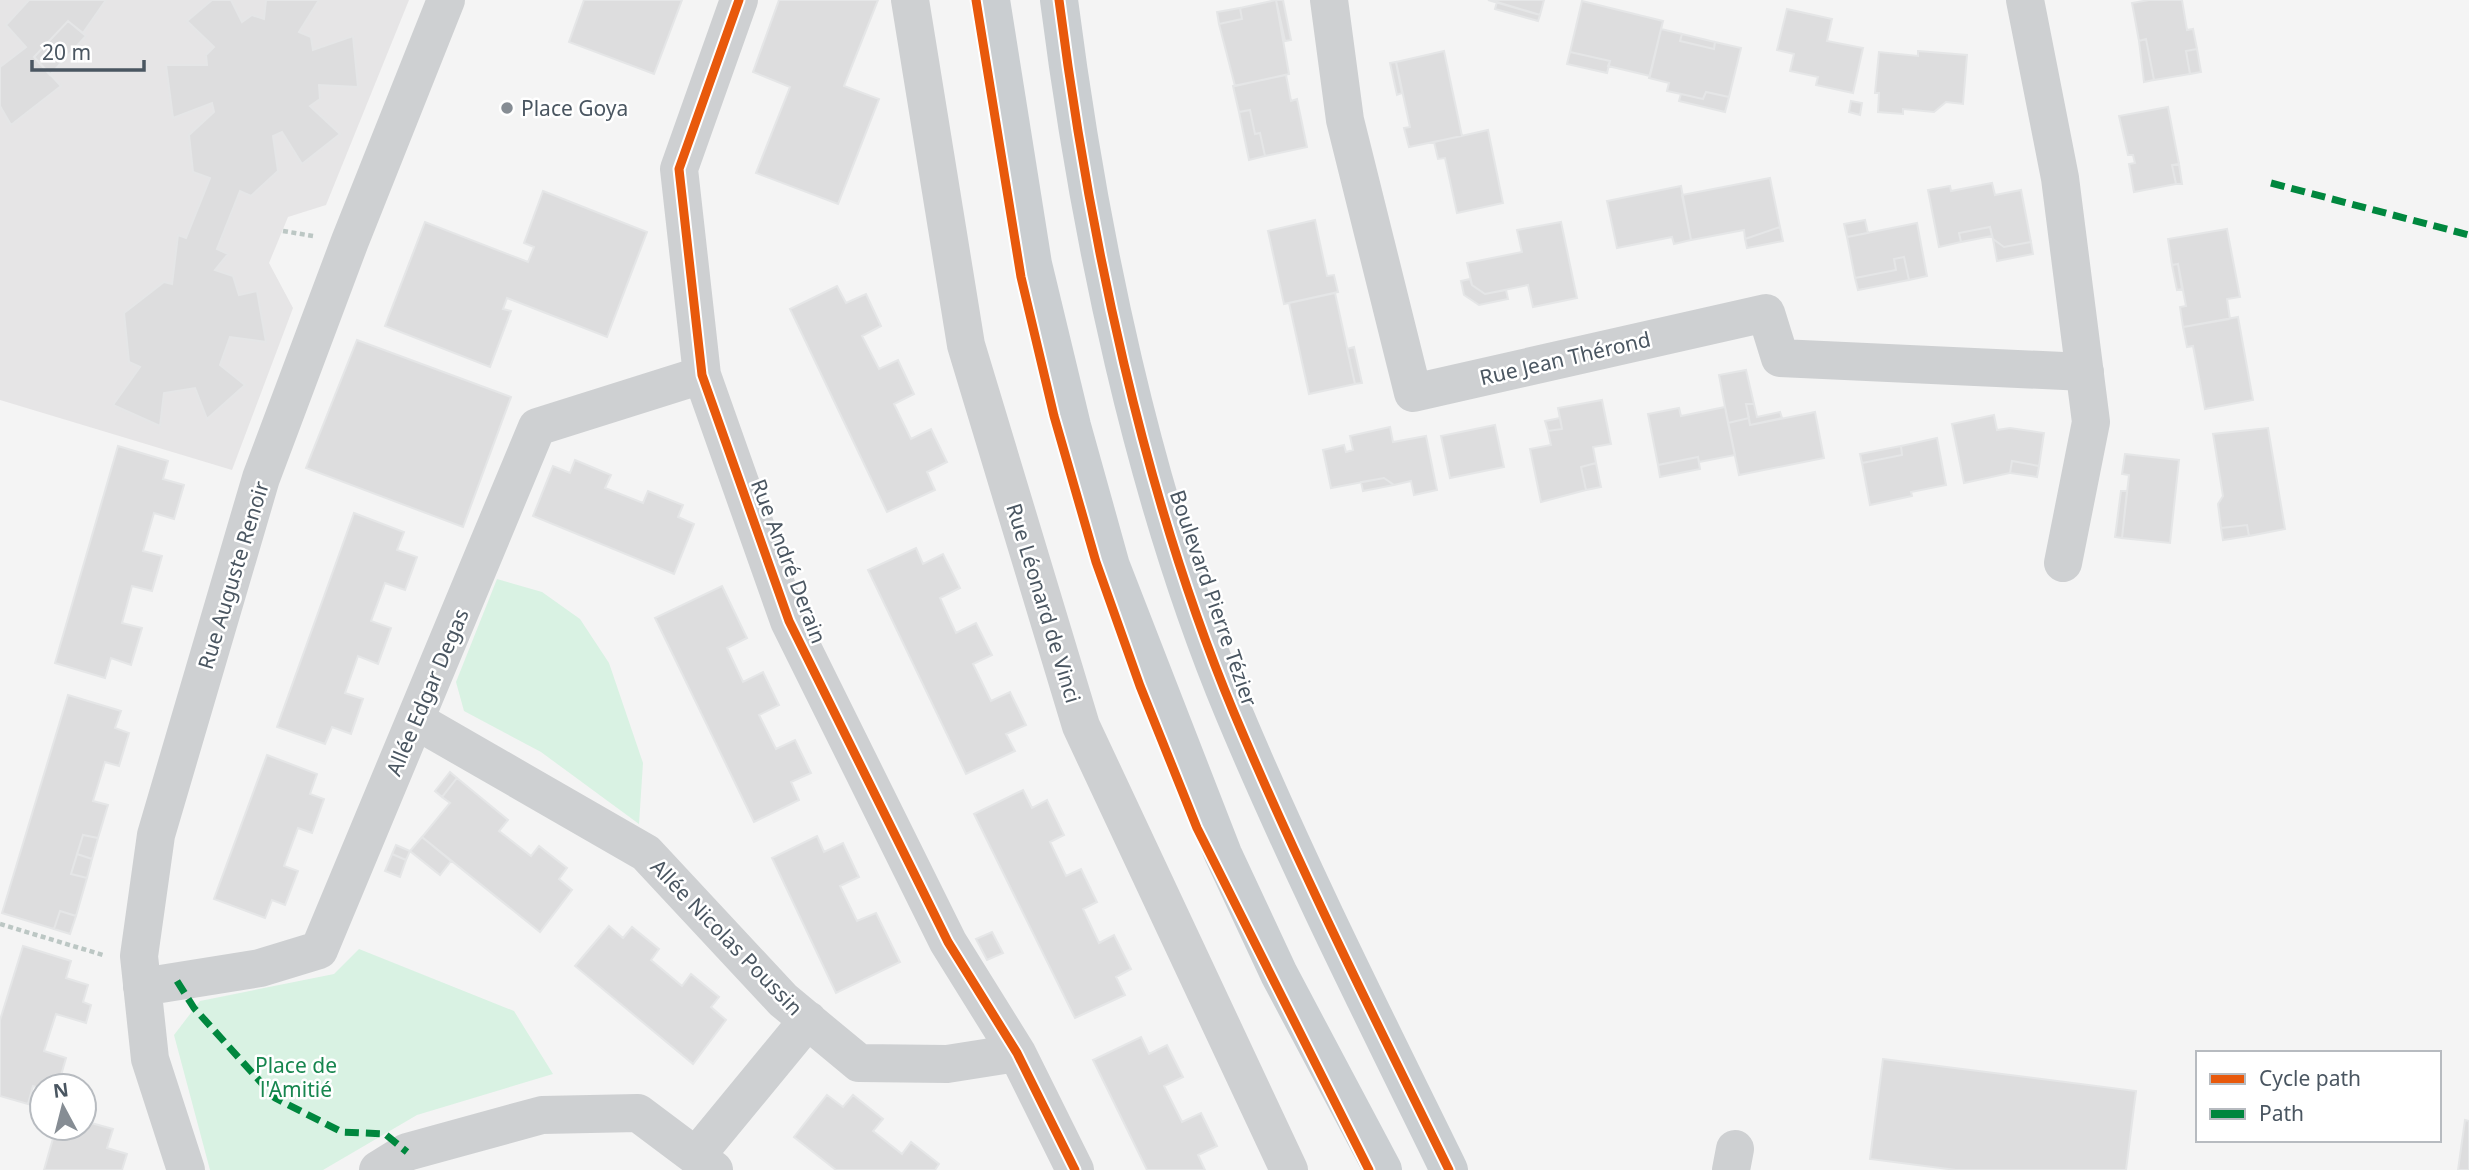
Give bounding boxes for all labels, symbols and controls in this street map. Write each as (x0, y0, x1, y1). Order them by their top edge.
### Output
scale bar (32, 28, 144, 72)
text: 20 m (42, 38, 91, 66)
place label: Place Goya (521, 94, 628, 122)
marker: Place Goya (499, 100, 515, 116)
street label: Rue Jean Thérond (1477, 325, 1653, 391)
street label: Rue André Derain (745, 475, 833, 647)
street label: Rue Auguste Renoir (191, 477, 275, 672)
street label: Boulevard Pierre Tézier (1164, 486, 1264, 710)
street label: Rue Léonard de Vinci (1000, 500, 1088, 706)
street label: Allée Edgar Degas (379, 604, 475, 780)
street label: Allée Nicolas Poussin (645, 853, 809, 1021)
park label: Place de l'Amitié (255, 1051, 337, 1103)
legend (2196, 1051, 2441, 1142)
text: Cycle path (2259, 1064, 2361, 1092)
north arrow (28, 1072, 98, 1142)
text: N (52, 1076, 70, 1104)
text: Path (2259, 1099, 2304, 1127)

